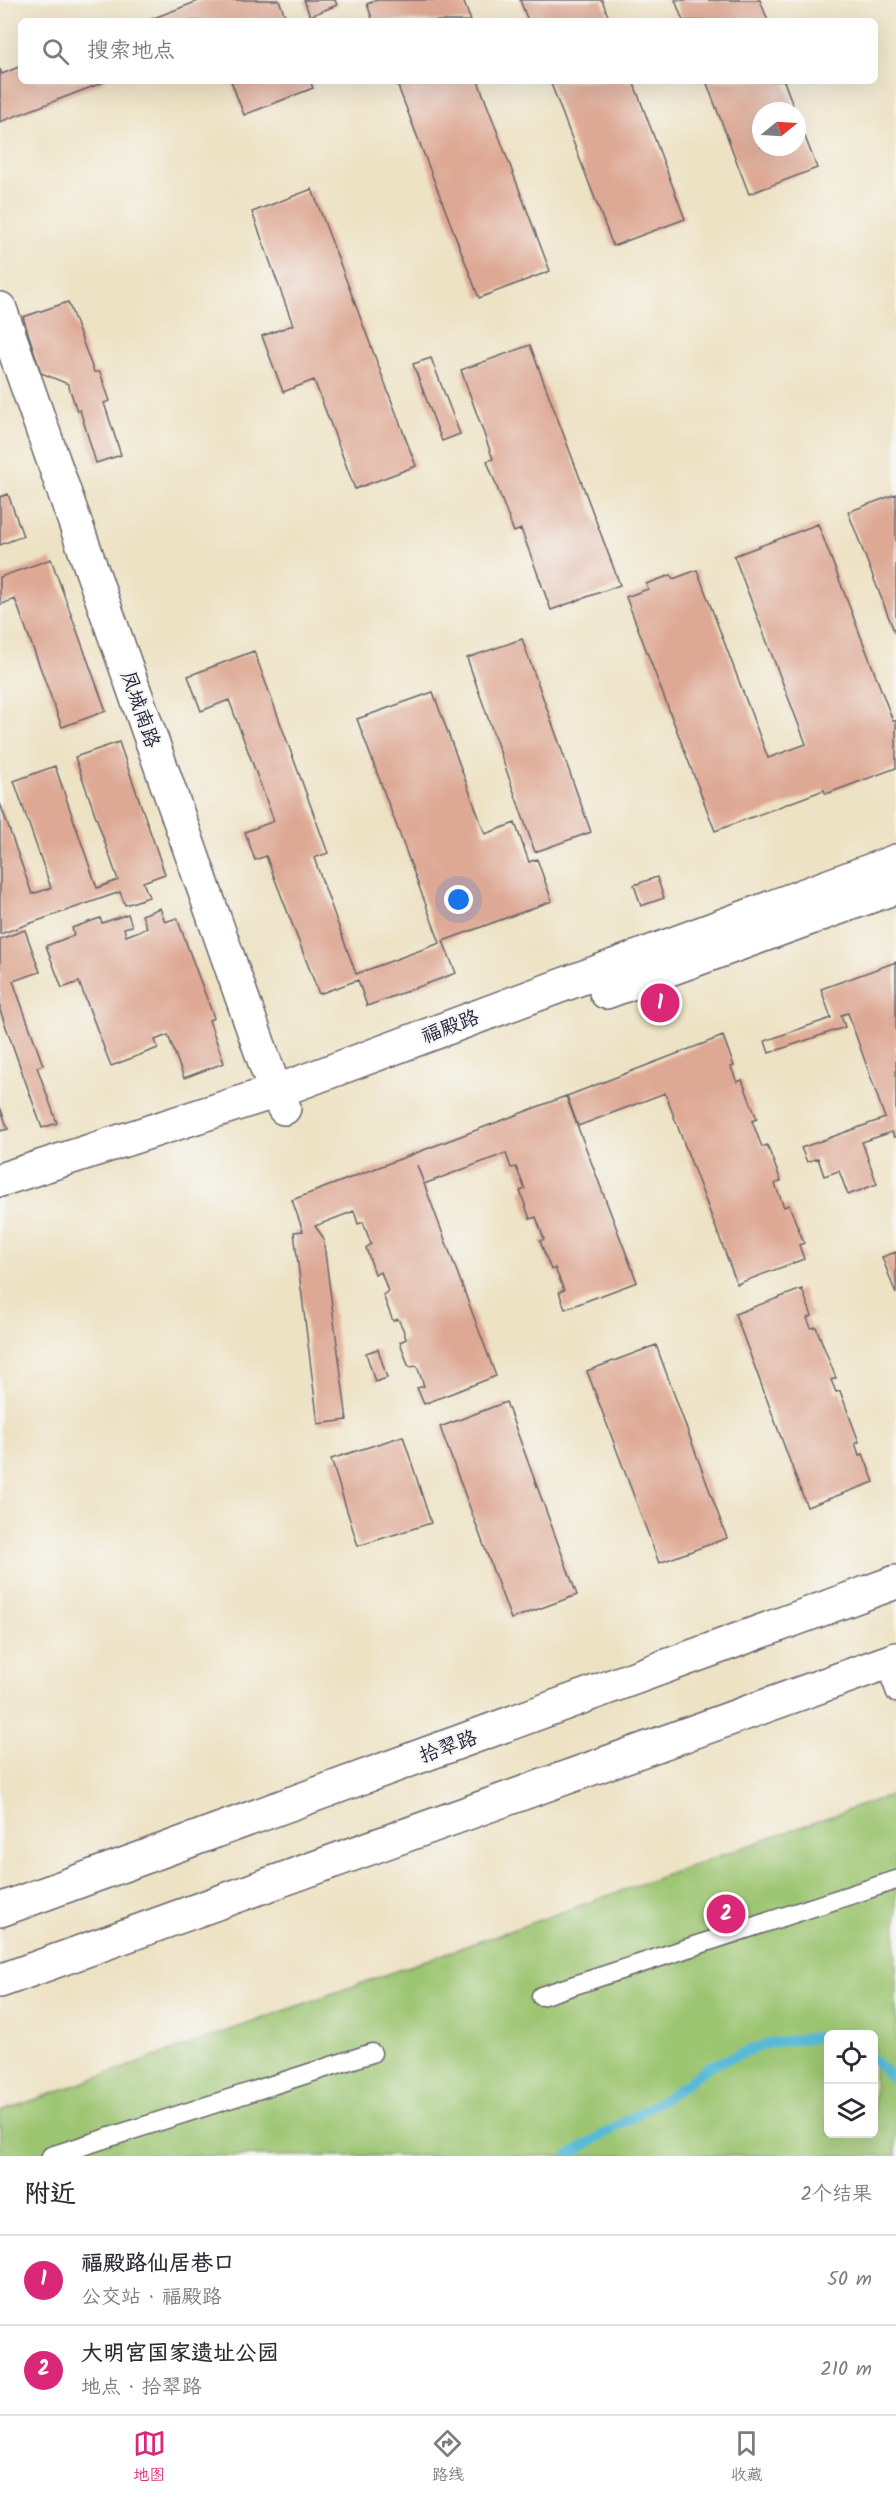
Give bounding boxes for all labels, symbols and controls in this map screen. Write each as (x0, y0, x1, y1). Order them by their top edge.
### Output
search box (18, 18, 878, 84)
text: 搜索地点 (87, 34, 175, 69)
icon: search (39, 35, 72, 68)
north arrow (752, 102, 806, 156)
street label: 凤城南路 (111, 667, 168, 754)
your location (444, 885, 473, 914)
pin: 1 (640, 980, 680, 1026)
street label: 福殿路 (417, 1002, 485, 1054)
street label: 拾翠路 (415, 1722, 483, 1773)
pin: 2 (706, 1892, 746, 1936)
map controls (824, 2030, 878, 2138)
button: locate (824, 2030, 878, 2084)
button: layers (824, 2084, 878, 2138)
text: 附近 (24, 2174, 76, 2216)
text: 2个结果 (800, 2179, 872, 2211)
text: 福殿路仙居巷口 (81, 2247, 235, 2282)
text: 1 (40, 2264, 47, 2296)
text: 50 m (827, 2264, 872, 2296)
text: 公交站 · 福殿路 (81, 2282, 222, 2314)
text: 大明宫国家遗址公园 (81, 2337, 279, 2372)
text: 2 (38, 2354, 49, 2386)
text: 210 m (820, 2354, 872, 2386)
text: 地点 · 拾翠路 (81, 2372, 202, 2404)
tab: 地图 (133, 2427, 166, 2488)
tab: 路线 (431, 2427, 464, 2488)
tab: 收藏 (730, 2427, 763, 2488)

